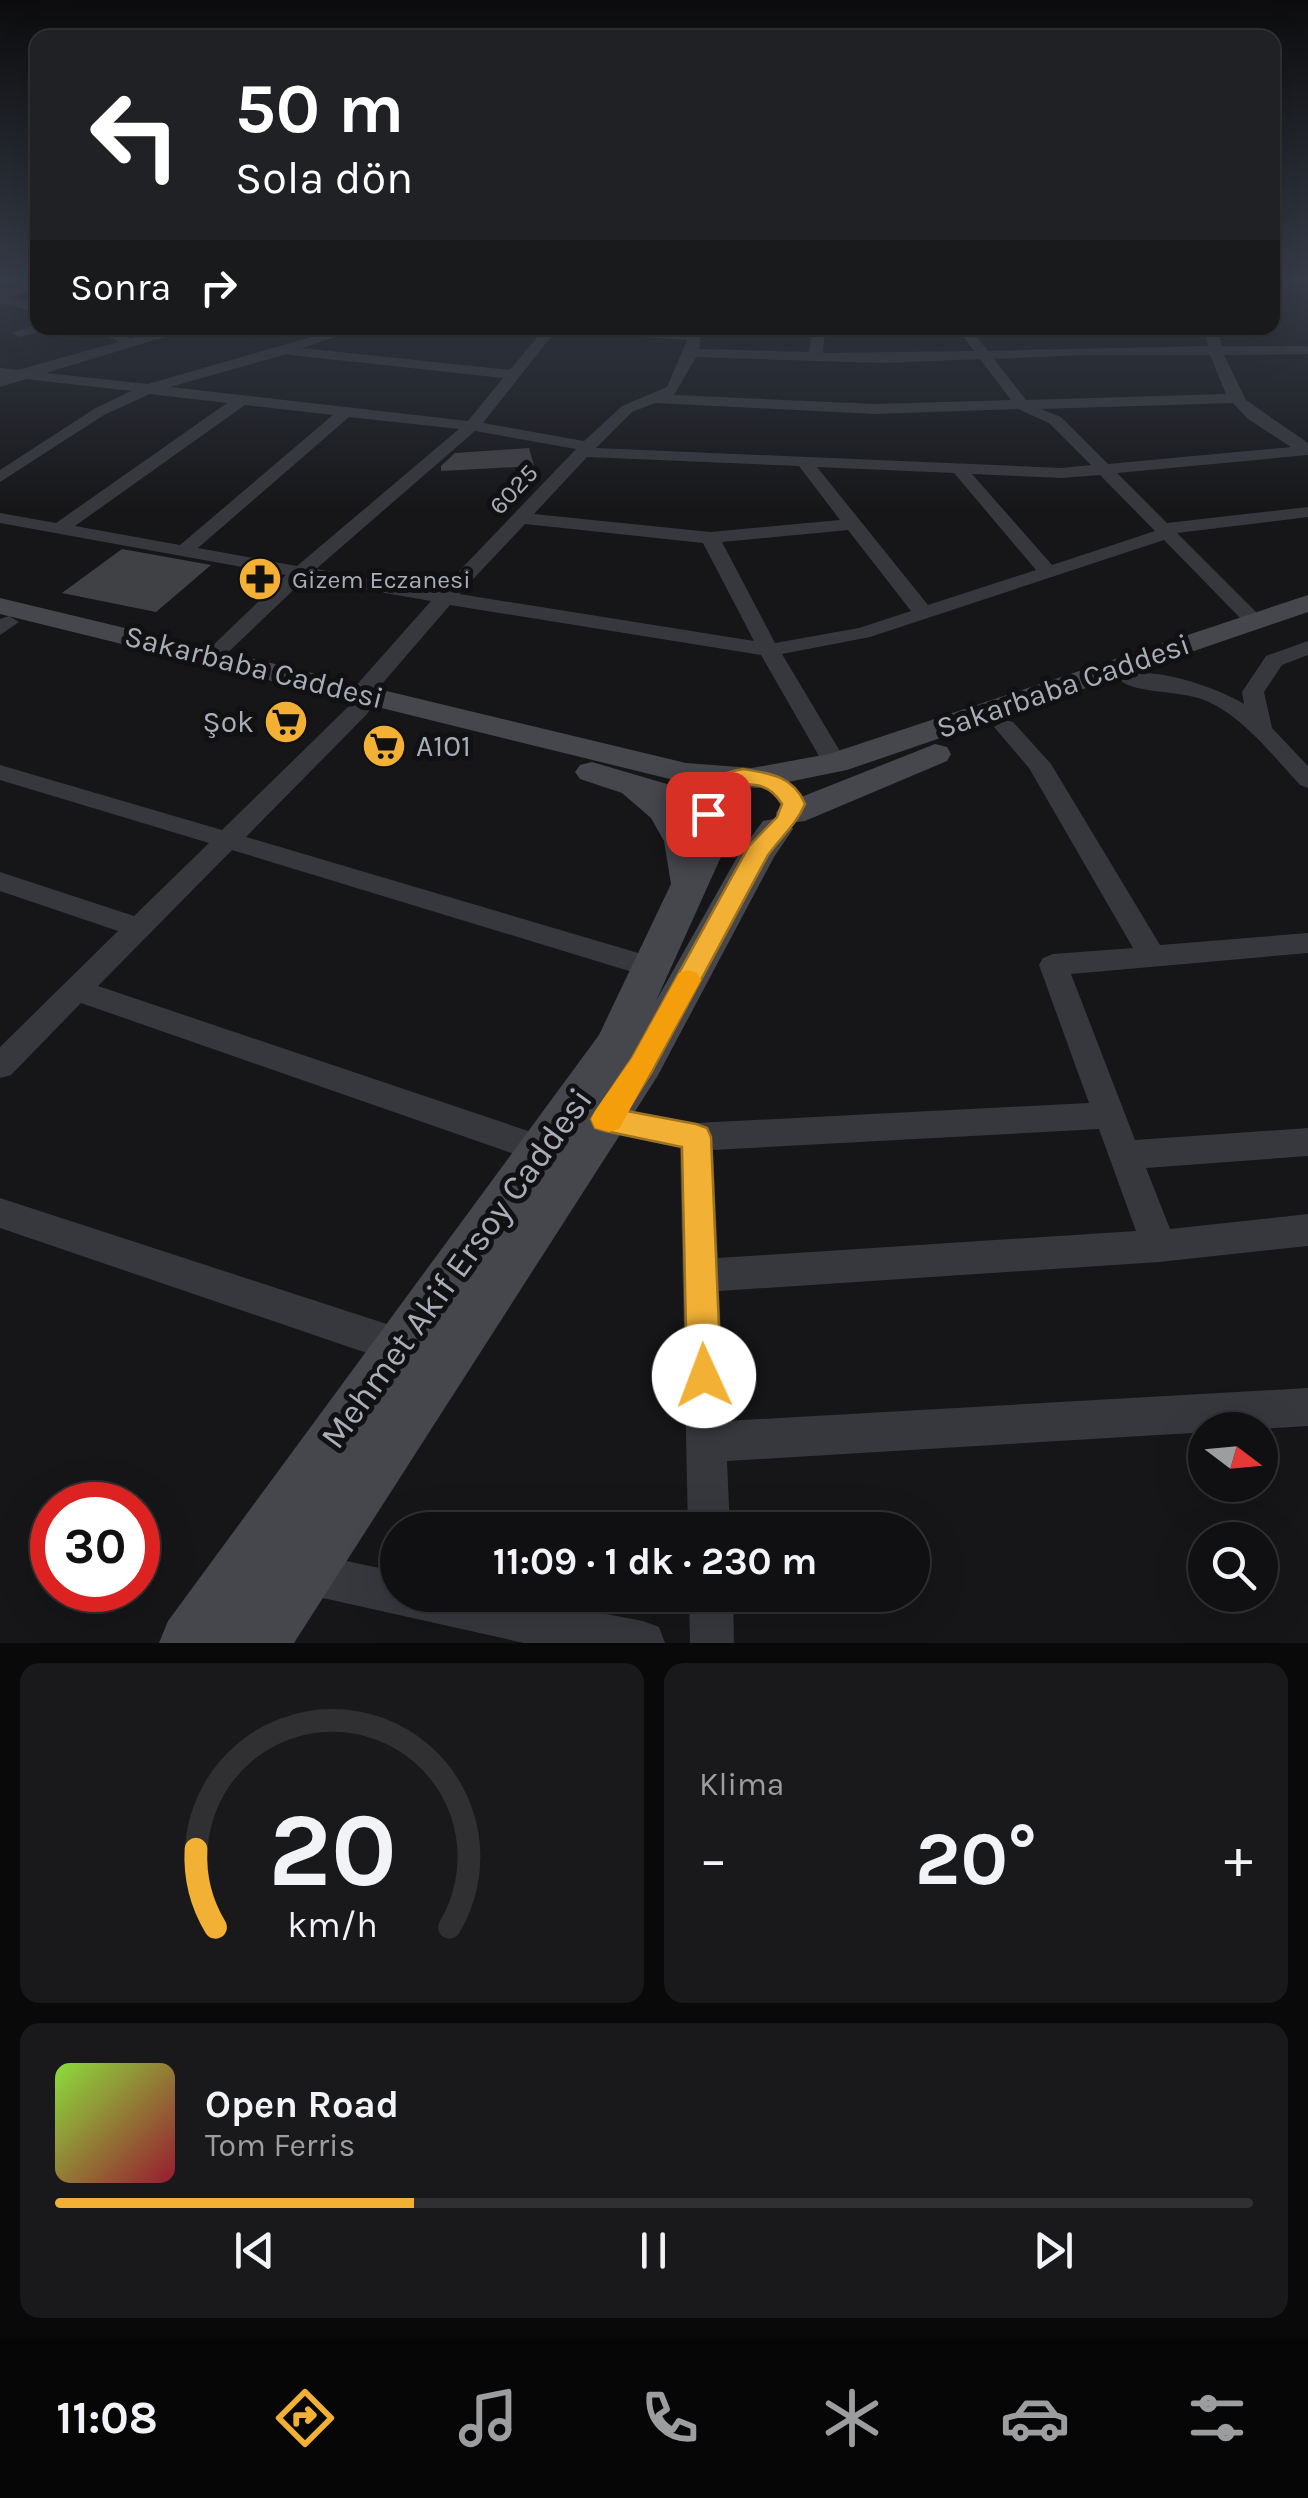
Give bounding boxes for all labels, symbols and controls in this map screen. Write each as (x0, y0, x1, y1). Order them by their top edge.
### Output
text: 50 m (235, 68, 404, 150)
icon: left (70, 70, 200, 200)
text: Sola dön (235, 152, 413, 204)
icon: right (191, 260, 246, 315)
text: Sonra (70, 265, 171, 310)
street label: 6025 (483, 458, 544, 520)
pharmacy icon: Gizem Eczanesi (237, 556, 283, 602)
place label: Gizem Eczanesi (292, 565, 471, 594)
street label: Sakarbaba Caddesi (121, 617, 387, 717)
street label: Sakarbaba Caddesi (932, 626, 1194, 746)
supermarket icon: Şok (263, 699, 309, 745)
place label: Şok (203, 704, 254, 740)
supermarket icon: A101 (361, 723, 407, 769)
place label: A101 (416, 728, 471, 764)
pin (666, 772, 751, 857)
icon: arrive (681, 787, 736, 842)
street label: Mehmet Akif Ersoy Caddesi (312, 1080, 601, 1456)
position arrow (652, 1324, 756, 1428)
north arrow (1188, 1412, 1278, 1502)
map controls (1188, 1412, 1278, 1612)
speed limit sign: 30 (30, 1482, 160, 1612)
button: search (1188, 1522, 1278, 1612)
text: 11:09 · 1 dk · 230 m (493, 1539, 817, 1584)
text: Klima (699, 1766, 785, 1803)
text: 20 (268, 1790, 396, 1911)
text: 20° (915, 1815, 1037, 1903)
text: − (699, 1827, 728, 1891)
text: + (1224, 1827, 1253, 1891)
text: km/h (287, 1904, 377, 1946)
text: Open Road (205, 2082, 399, 2127)
text: Tom Ferris (205, 2127, 355, 2164)
icon: previous (227, 2223, 282, 2278)
icon: pause (626, 2223, 681, 2278)
icon: next (1026, 2223, 1081, 2278)
icon: directions (270, 2383, 340, 2453)
icon: music (453, 2383, 523, 2453)
icon: phone (635, 2383, 705, 2453)
icon: climate (817, 2383, 887, 2453)
icon: car (1000, 2383, 1070, 2453)
icon: filters (1182, 2383, 1252, 2453)
text: 11:08 (56, 2392, 158, 2444)

